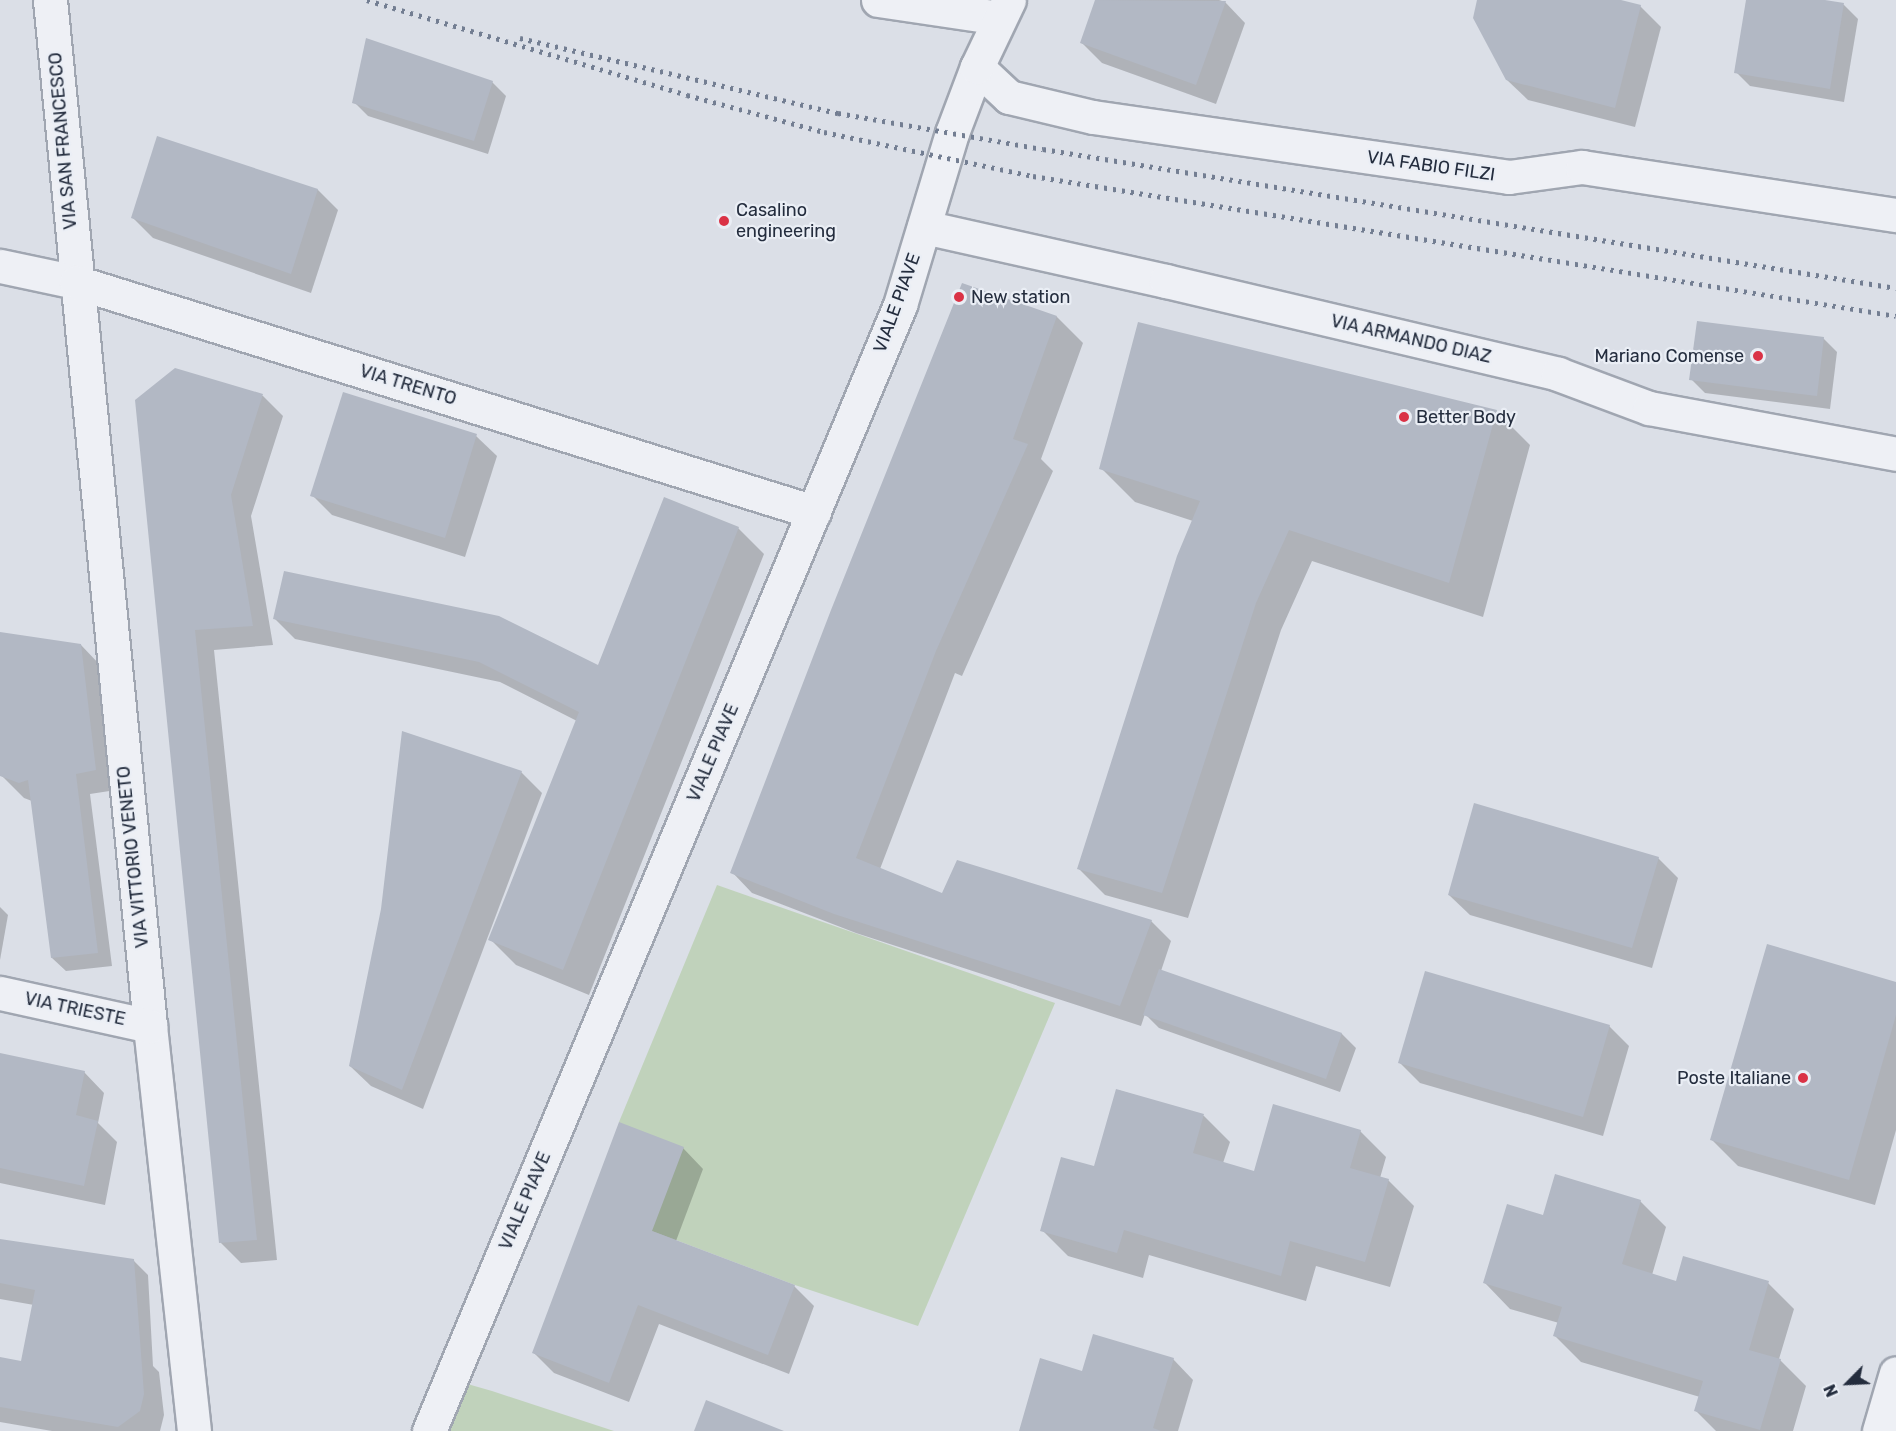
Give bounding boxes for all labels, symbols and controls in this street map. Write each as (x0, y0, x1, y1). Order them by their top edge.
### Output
street label: VIA SAN FRANCESCO (44, 51, 82, 231)
street label: VIA FABIO FILZI (1365, 146, 1497, 186)
place label: Casalino engineering (736, 200, 836, 242)
marker: Casalino engineering (717, 214, 731, 228)
street label: VIALE PIAVE (869, 250, 925, 356)
place label: New station (971, 286, 1071, 308)
marker: New station (952, 290, 966, 304)
street label: VIA ARMANDO DIAZ (1328, 310, 1494, 368)
place label: Mariano Comense (1594, 345, 1744, 367)
marker: Mariano Comense (1749, 347, 1767, 365)
street label: VIA TRENTO (356, 360, 460, 410)
place label: Better Body (1416, 406, 1516, 428)
marker: Better Body (1397, 410, 1411, 424)
street label: VIALE PIAVE (683, 701, 743, 805)
street label: VIA VITTORIO VENETO (113, 764, 153, 950)
street label: VIA TRIESTE (22, 988, 128, 1030)
place label: Poste Italiane (1677, 1067, 1791, 1089)
marker: Poste Italiane (1796, 1071, 1810, 1085)
street label: VIALE PIAVE (495, 1149, 555, 1253)
north arrow (1818, 1353, 1878, 1413)
text: N (1820, 1381, 1842, 1400)

